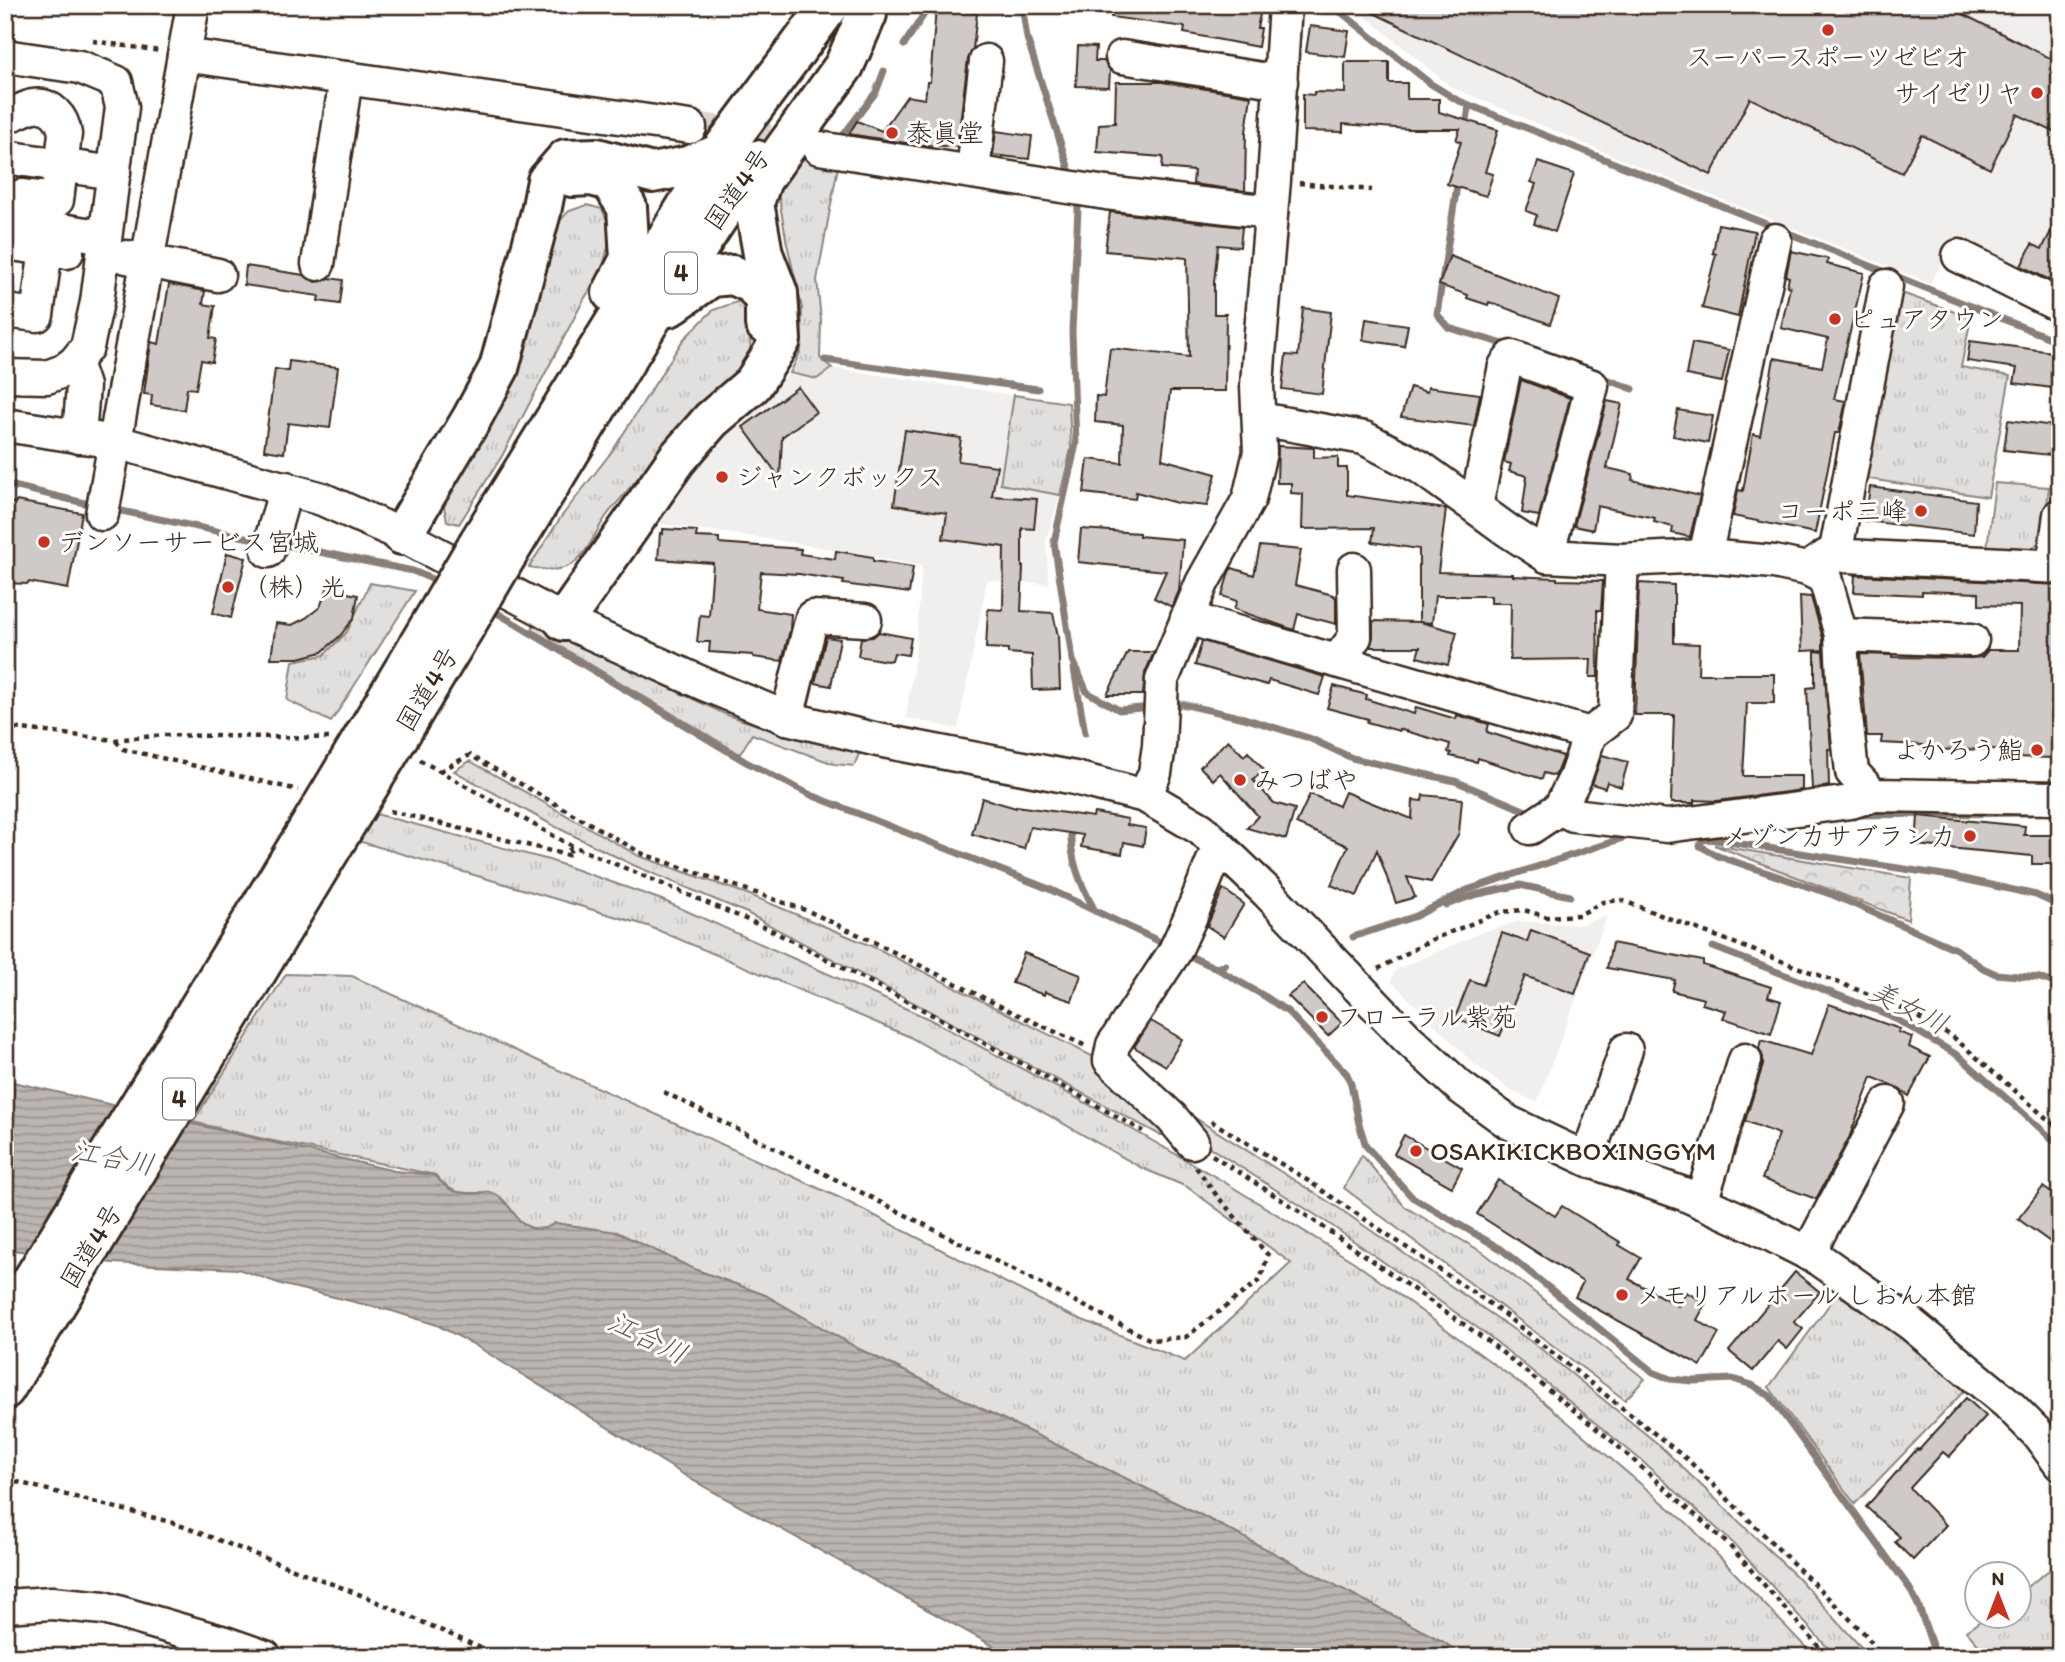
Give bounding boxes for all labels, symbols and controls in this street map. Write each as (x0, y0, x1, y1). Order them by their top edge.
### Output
marker: スーパースポーツゼビオ (1820, 22, 1836, 38)
place label: スーパースポーツゼビオ (1687, 41, 1969, 73)
place label: サイゼリヤ (1895, 77, 2023, 109)
marker: サイゼリヤ (2029, 85, 2045, 101)
place label: 泰眞堂 (906, 117, 984, 149)
marker: 泰眞堂 (884, 125, 900, 141)
street label: 国道4号 (697, 141, 777, 237)
road number: 4 (665, 252, 697, 294)
place label: ピュアタウン (1849, 303, 2004, 335)
marker: ピュアタウン (1827, 311, 1843, 327)
place label: ジャンクボックス (736, 461, 943, 493)
marker: ジャンクボックス (714, 469, 730, 485)
place label: コーポ三峰 (1777, 495, 1907, 527)
marker: コーポ三峰 (1913, 503, 1929, 519)
place label: デンソーサービス宮城 (58, 526, 319, 558)
marker: デンソーサービス宮城 (36, 534, 52, 550)
place label: （株）光 (242, 571, 346, 603)
marker: （株）光 (220, 579, 236, 595)
street label: 国道4号 (389, 641, 465, 737)
place label: よかろう鮨 (1894, 734, 2023, 766)
marker: よかろう鮨 (2029, 742, 2045, 758)
place label: みつばや (1254, 764, 1358, 796)
marker: みつばや (1232, 772, 1248, 788)
place label: メゾンカサブランカ (1722, 820, 1956, 852)
marker: メゾンカサブランカ (1962, 828, 1978, 844)
water label: 美女川 (1864, 973, 1954, 1041)
place label: フローラル紫苑 (1336, 1001, 1517, 1033)
marker: フローラル紫苑 (1314, 1009, 1330, 1025)
road number: 4 (163, 1078, 195, 1120)
water label: 江合川 (69, 1132, 157, 1182)
place label: OSAKIKICKBOXINGGYM (1430, 1135, 1716, 1167)
marker: OSAKIKICKBOXINGGYM (1408, 1143, 1424, 1159)
street label: 国道4号 (53, 1198, 129, 1294)
place label: メモリアルホール しおん本館 (1636, 1279, 1977, 1311)
marker: メモリアルホール しおん本館 (1614, 1287, 1630, 1303)
water label: 江合川 (603, 1303, 693, 1371)
north arrow (1964, 1560, 2034, 1630)
text: N (1992, 1567, 2004, 1590)

